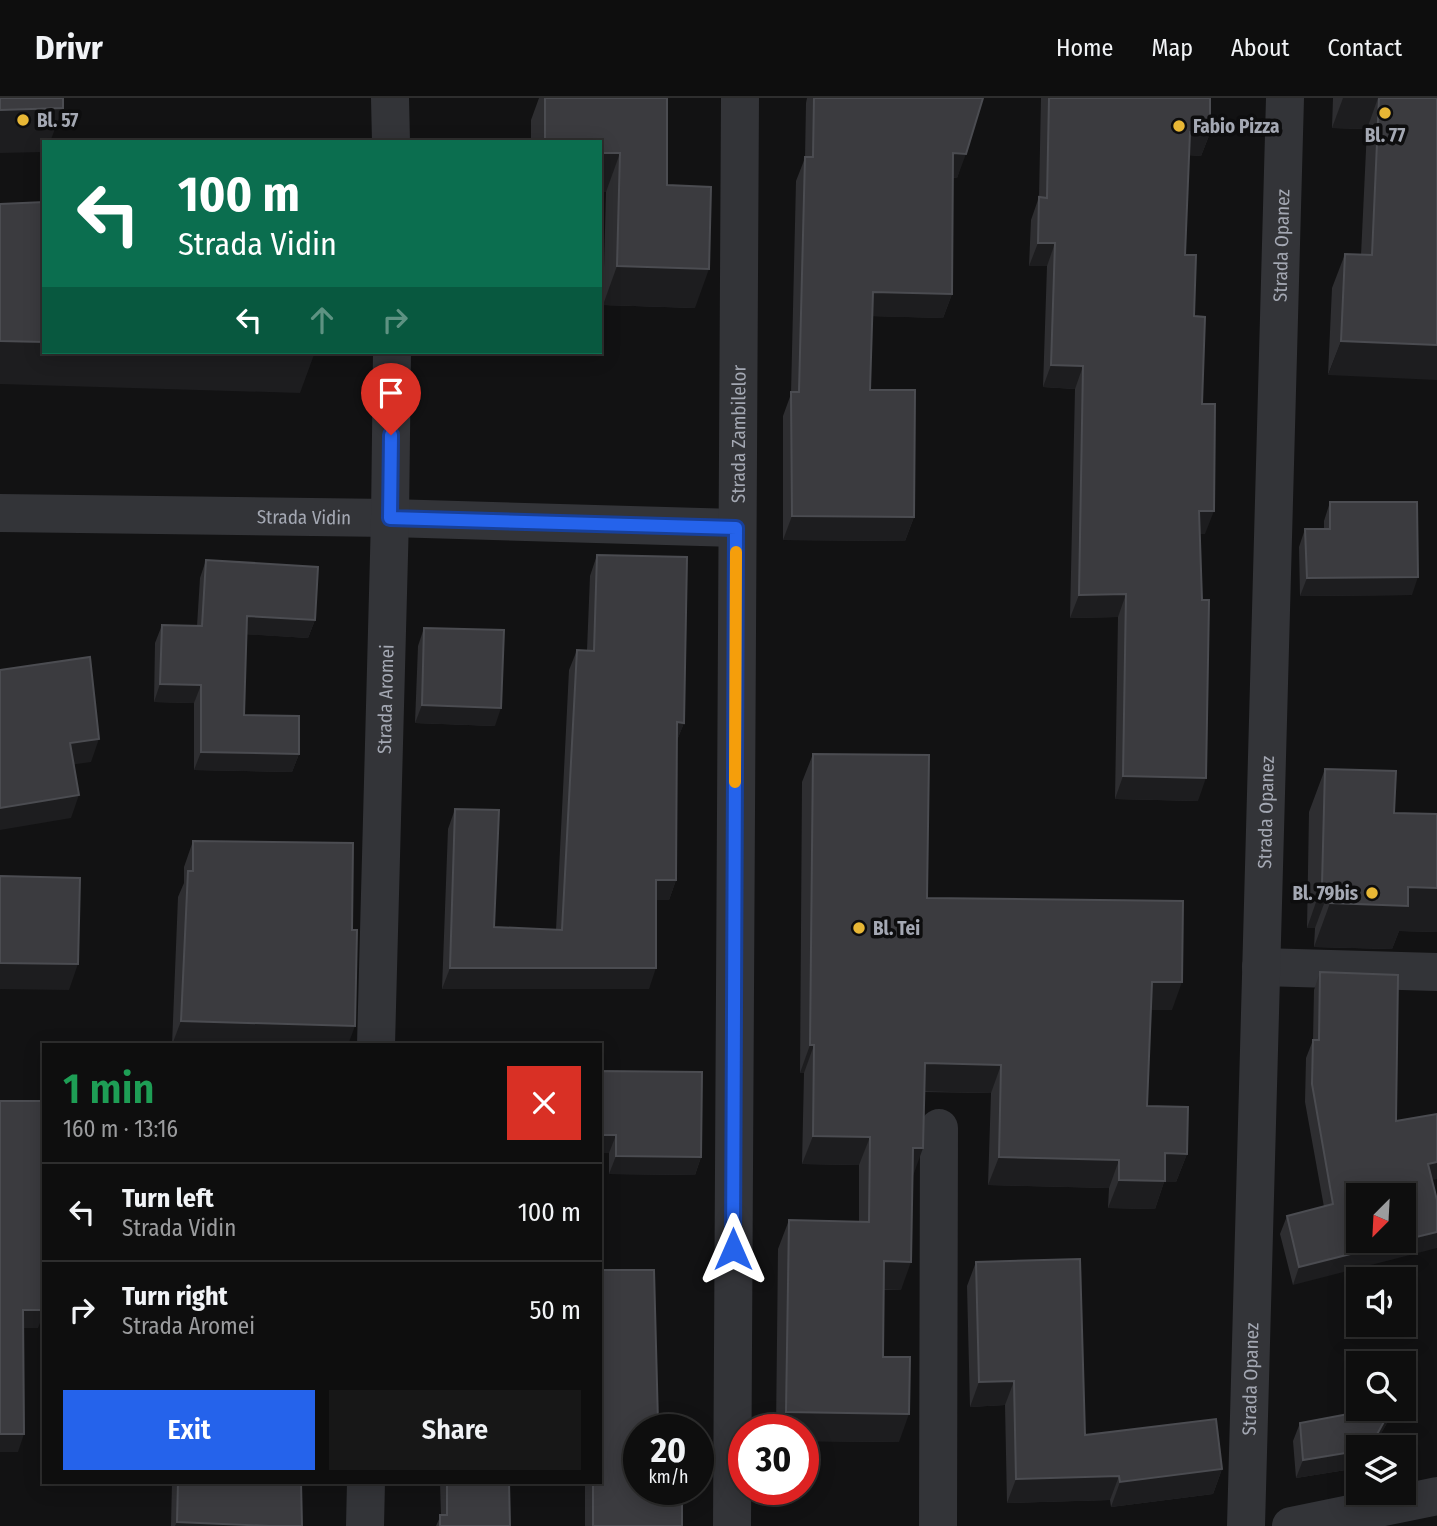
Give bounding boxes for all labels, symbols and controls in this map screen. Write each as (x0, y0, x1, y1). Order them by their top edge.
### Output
text: Drivr (35, 28, 103, 68)
text: Home (1056, 34, 1113, 62)
text: Map (1151, 34, 1193, 62)
text: About (1231, 34, 1289, 62)
text: Contact (1327, 34, 1402, 62)
marker: Bl. 77 (1377, 105, 1393, 121)
place label: Bl. 57 (37, 109, 78, 132)
marker: Bl. 57 (15, 112, 31, 128)
place label: Fabio Pizza (1193, 115, 1279, 138)
marker: Fabio Pizza (1171, 118, 1187, 134)
place label: Bl. 77 (1365, 124, 1405, 147)
text: 100 m (178, 165, 300, 224)
icon: left (63, 168, 154, 259)
street label: Strada Opanez (1268, 188, 1294, 302)
text: Strada Vidin (178, 225, 337, 263)
icon: left (230, 301, 268, 339)
icon: ahead (303, 301, 341, 339)
icon: right (376, 301, 414, 339)
pin (361, 363, 421, 435)
street label: Strada Zambilelor (726, 364, 750, 503)
icon: arrive (372, 374, 410, 412)
street label: Strada Vidin (257, 505, 351, 529)
street label: Strada Aromei (372, 644, 398, 754)
street label: Strada Opanez (1252, 755, 1279, 869)
place label: Bl. 79bis (1292, 882, 1359, 905)
marker: Bl. 79bis (1364, 885, 1380, 901)
place label: Bl. Tei (873, 917, 920, 940)
marker: Bl. Tei (851, 920, 867, 936)
text: 1 min (63, 1064, 154, 1114)
button: close (507, 1066, 581, 1140)
text: 160 m · 13:16 (63, 1115, 178, 1143)
text: Turn left (122, 1183, 214, 1214)
north arrow (1346, 1183, 1416, 1253)
map controls (1346, 1183, 1416, 1505)
icon: left (63, 1193, 101, 1231)
text: 100 m (518, 1197, 581, 1228)
position arrow (696, 1212, 770, 1286)
text: Strada Vidin (122, 1214, 236, 1242)
button: sound (1346, 1267, 1416, 1337)
text: Turn right (122, 1281, 228, 1312)
icon: right (63, 1291, 101, 1329)
text: 50 m (529, 1295, 581, 1326)
text: Strada Aromei (122, 1312, 255, 1340)
street label: Strada Opanez (1237, 1322, 1263, 1436)
button: search (1346, 1351, 1416, 1421)
button: Exit (63, 1390, 315, 1470)
button: Share (329, 1390, 581, 1470)
speed limit sign: 30 (728, 1414, 819, 1505)
text: 20 (651, 1429, 686, 1471)
button: layers (1346, 1435, 1416, 1505)
text: km/h (648, 1466, 689, 1488)

